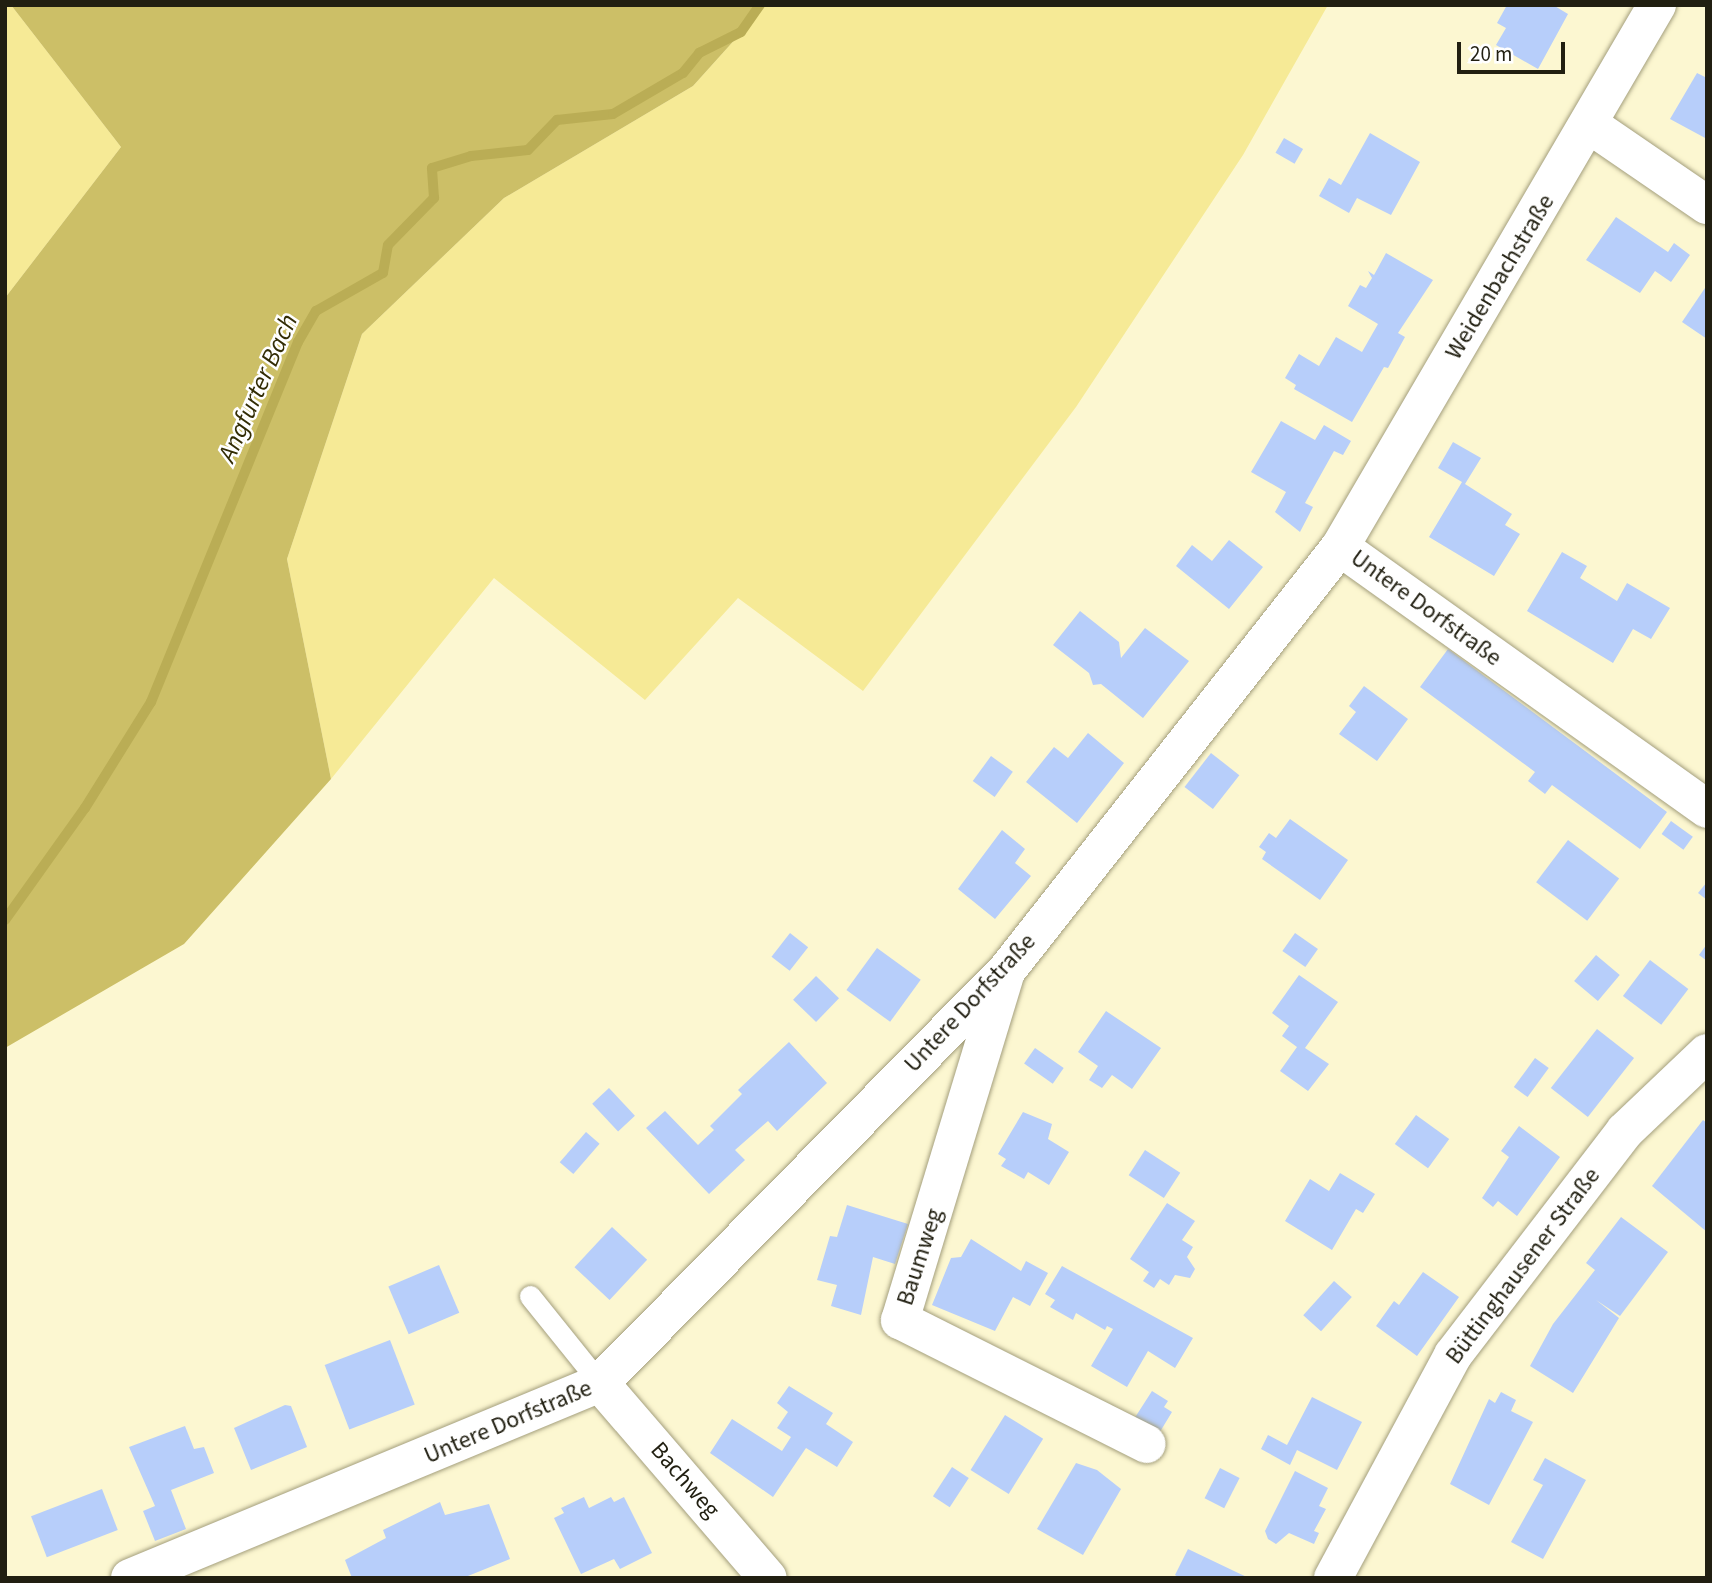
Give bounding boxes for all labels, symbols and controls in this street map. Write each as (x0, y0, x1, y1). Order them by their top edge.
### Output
scale bar (1460, 28, 1568, 72)
text: 20 m (1470, 39, 1512, 69)
street label: Weidenbachstraße (1439, 189, 1561, 365)
water label: Angfurter Bach (211, 309, 305, 467)
street label: Untere Dorfstraße (1345, 544, 1507, 672)
street label: Untere Dorfstraße (898, 928, 1042, 1078)
street label: Büttinghausener Straße (1440, 1162, 1606, 1370)
street label: Baumweg (891, 1205, 949, 1309)
street label: Untere Dorfstraße (420, 1374, 596, 1470)
street label: Bachweg (644, 1436, 726, 1524)

